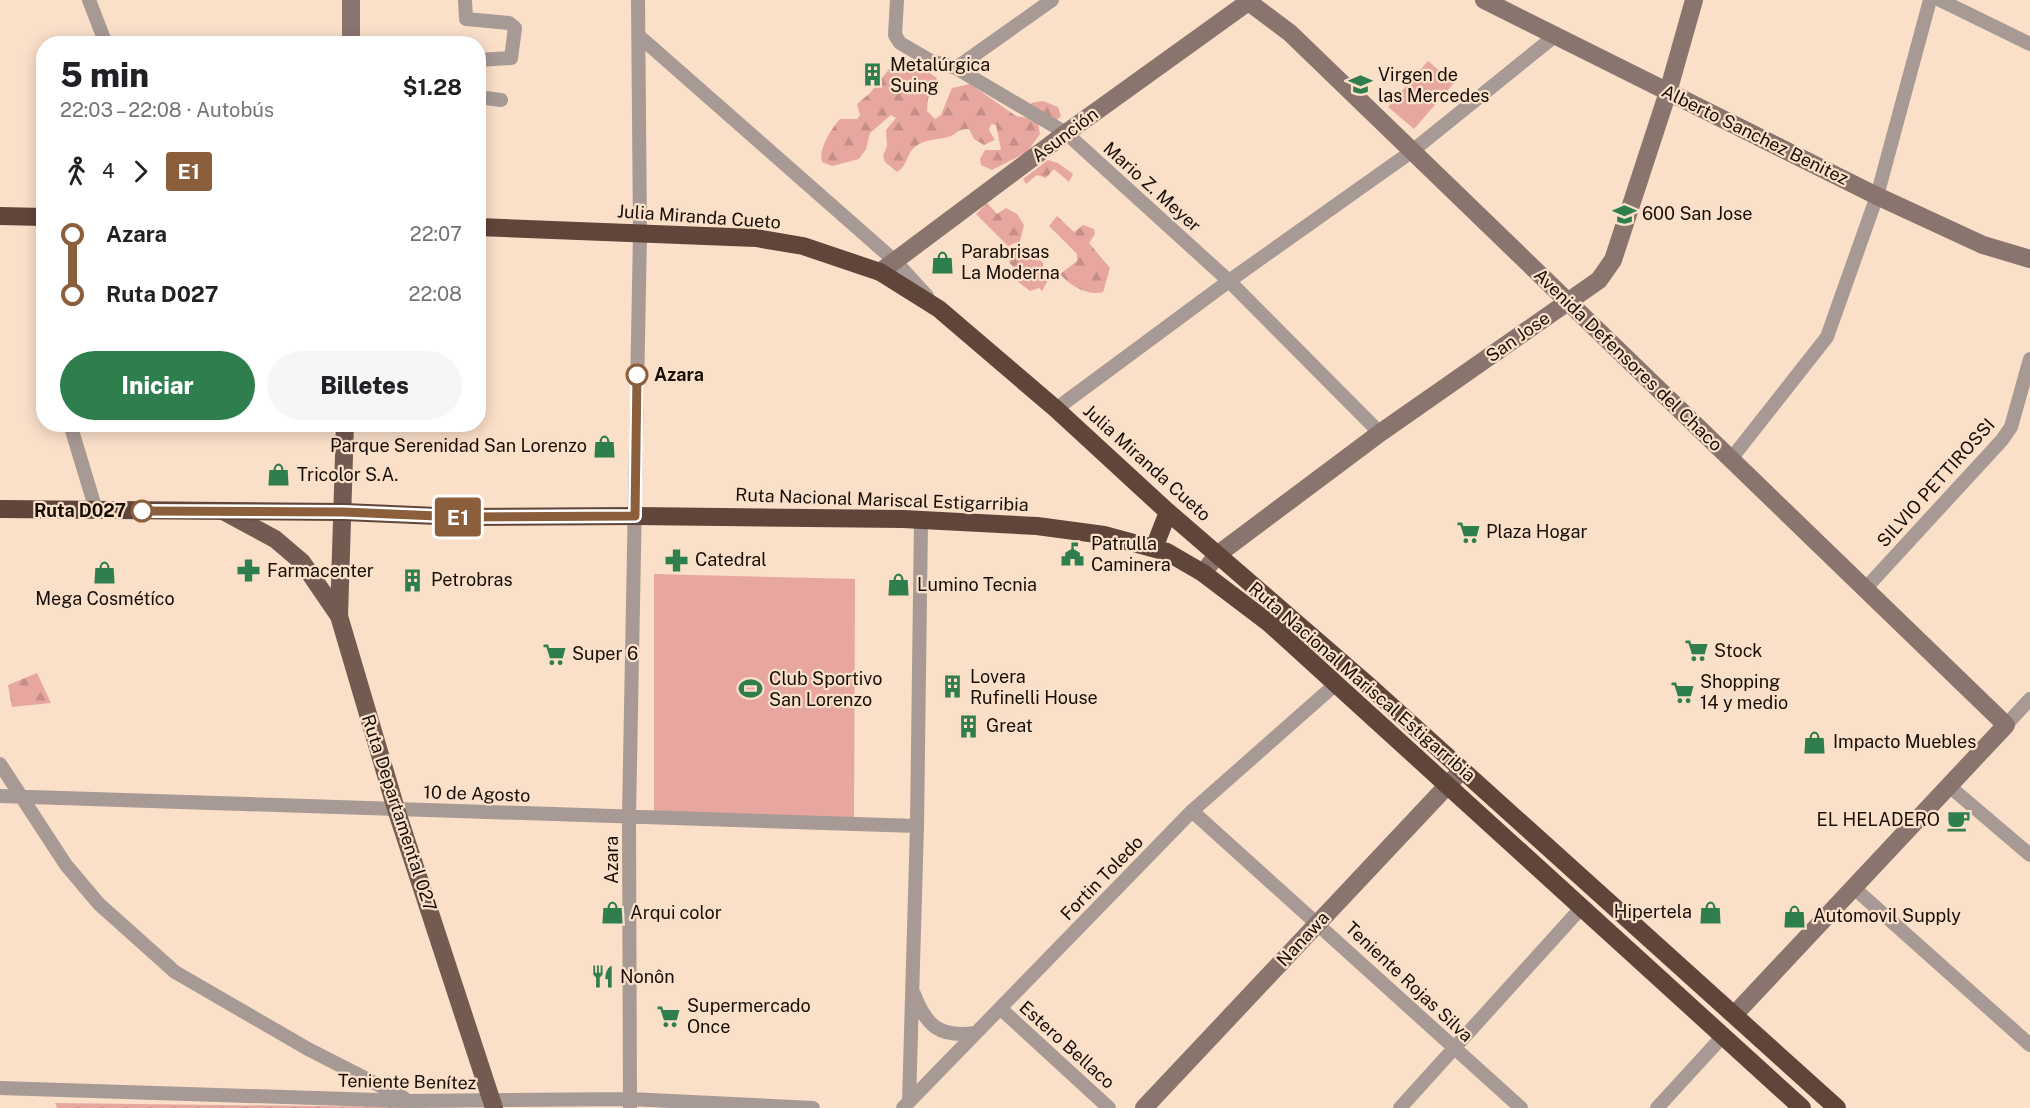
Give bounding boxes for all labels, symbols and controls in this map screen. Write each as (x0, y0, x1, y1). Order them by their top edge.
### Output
place label: Metalúrgica Suing (890, 54, 990, 96)
text: 5 min (60, 56, 149, 94)
building icon: Metalúrgica Suing (859, 62, 885, 88)
place label: Virgen de las Mercedes (1378, 64, 1489, 106)
school or university icon: Virgen de las Mercedes (1347, 72, 1373, 98)
text: $1.28 (403, 74, 462, 100)
street label: Alberto Sanchez Benitez (1658, 80, 1852, 189)
text: 22:03 – 22:08 · Autobús (60, 98, 274, 122)
street label: Asunción (1028, 103, 1102, 166)
street label: Mario Z. Meyer (1099, 137, 1205, 236)
icon: walk (60, 155, 93, 188)
icon: forward (124, 155, 157, 188)
text: 4 (102, 159, 115, 183)
text: E1 (178, 159, 200, 184)
street label: Julia Miranda Cueto (617, 200, 782, 233)
school or university icon: 600 San Jose (1611, 201, 1637, 227)
place label: 600 San Jose (1642, 203, 1753, 224)
text: Azara (106, 221, 167, 247)
text: 22:07 (410, 222, 462, 246)
place label: Parabrisas La Moderna (961, 241, 1060, 283)
shop icon: Parabrisas La Moderna (930, 249, 956, 275)
street label: Avenida Defensores del Chaco (1530, 264, 1727, 455)
text: Ruta D027 (106, 281, 219, 307)
text: 22:08 (409, 282, 462, 306)
street label: San Jose (1482, 307, 1554, 366)
button: Iniciar (60, 351, 255, 420)
button: Billetes (267, 351, 462, 420)
marker: Azara (626, 364, 648, 386)
place label: Azara (654, 364, 704, 385)
street label: Julia Miranda Cueto (1079, 400, 1215, 525)
street label: SILVIO PETTIROSSI (1872, 414, 1999, 551)
shop icon: Parque Serenidad San Lorenzo (592, 433, 618, 459)
place label: Parque Serenidad San Lorenzo (330, 435, 587, 456)
shop icon: Tricolor S.A. (266, 462, 292, 488)
place label: Tricolor S.A. (297, 464, 398, 485)
street label: Ruta Nacional Mariscal Estigarribia (735, 484, 1029, 515)
line badge: E1 (431, 498, 485, 536)
place label: Ruta D027 (34, 500, 126, 521)
marker: Ruta D027 (131, 500, 153, 522)
text: E1 (447, 505, 469, 530)
supermarket icon: Plaza Hogar (1455, 519, 1481, 545)
place label: Plaza Hogar (1486, 521, 1588, 542)
place label: Patrulla Caminera (1091, 533, 1171, 575)
public building icon: Patrulla Caminera (1060, 541, 1086, 567)
pharmacy icon: Catedral (664, 547, 690, 573)
place label: Catedral (695, 549, 767, 570)
pharmacy icon: Farmacenter (236, 558, 262, 584)
shop icon: Mega Cosmétíco (92, 560, 118, 586)
place label: Farmacenter (267, 560, 374, 581)
building icon: Petrobras (400, 567, 426, 593)
place label: Petrobras (431, 569, 513, 590)
shop icon: Lumino Tecnia (886, 572, 912, 598)
place label: Lumino Tecnia (917, 574, 1037, 595)
street label: Ruta Nacional Mariscal Estigarribia (1245, 577, 1480, 786)
place label: Mega Cosmétíco (35, 588, 175, 609)
supermarket icon: Stock (1683, 638, 1709, 664)
place label: Stock (1714, 640, 1762, 661)
supermarket icon: Super 6 (541, 641, 567, 667)
place label: Super 6 (572, 643, 638, 664)
place label: Lovera Rufinelli House (970, 666, 1098, 708)
place label: Club Sportivo San Lorenzo (769, 668, 882, 710)
place label: Shopping 14 y medio (1700, 671, 1788, 713)
building icon: Lovera Rufinelli House (939, 674, 965, 700)
sports icon: Club Sportivo San Lorenzo (738, 676, 764, 702)
supermarket icon: Shopping 14 y medio (1669, 679, 1695, 705)
street label: Ruta Departamental 027 (358, 712, 441, 914)
building icon: Great (955, 713, 981, 739)
place label: Great (986, 715, 1033, 736)
shop icon: Impacto Muebles (1802, 729, 1828, 755)
place label: Impacto Muebles (1833, 731, 1976, 752)
street label: 10 de Agosto (423, 781, 531, 806)
cafe icon: EL HELADERO (1945, 807, 1971, 833)
place label: EL HELADERO (1816, 809, 1940, 830)
street label: Fortin Toledo (1056, 831, 1147, 924)
street label: Azara (601, 836, 622, 884)
shop icon: Hipertela (1697, 899, 1723, 925)
shop icon: Arqui color (599, 900, 625, 926)
place label: Hipertela (1614, 901, 1692, 922)
place label: Arqui color (630, 902, 722, 923)
shop icon: Automovil Supply (1782, 903, 1808, 929)
place label: Automovil Supply (1813, 905, 1961, 926)
street label: Nanawa (1272, 907, 1333, 970)
street label: Teniente Rojas Silva (1341, 917, 1477, 1046)
restaurant icon: Nonôn (589, 964, 615, 990)
place label: Nonôn (620, 966, 675, 987)
place label: Supermercado Once (687, 995, 811, 1037)
street label: Estero Bellaco (1015, 996, 1119, 1093)
supermarket icon: Supermercado Once (656, 1003, 682, 1029)
street label: Teniente Benítez (338, 1070, 476, 1093)

